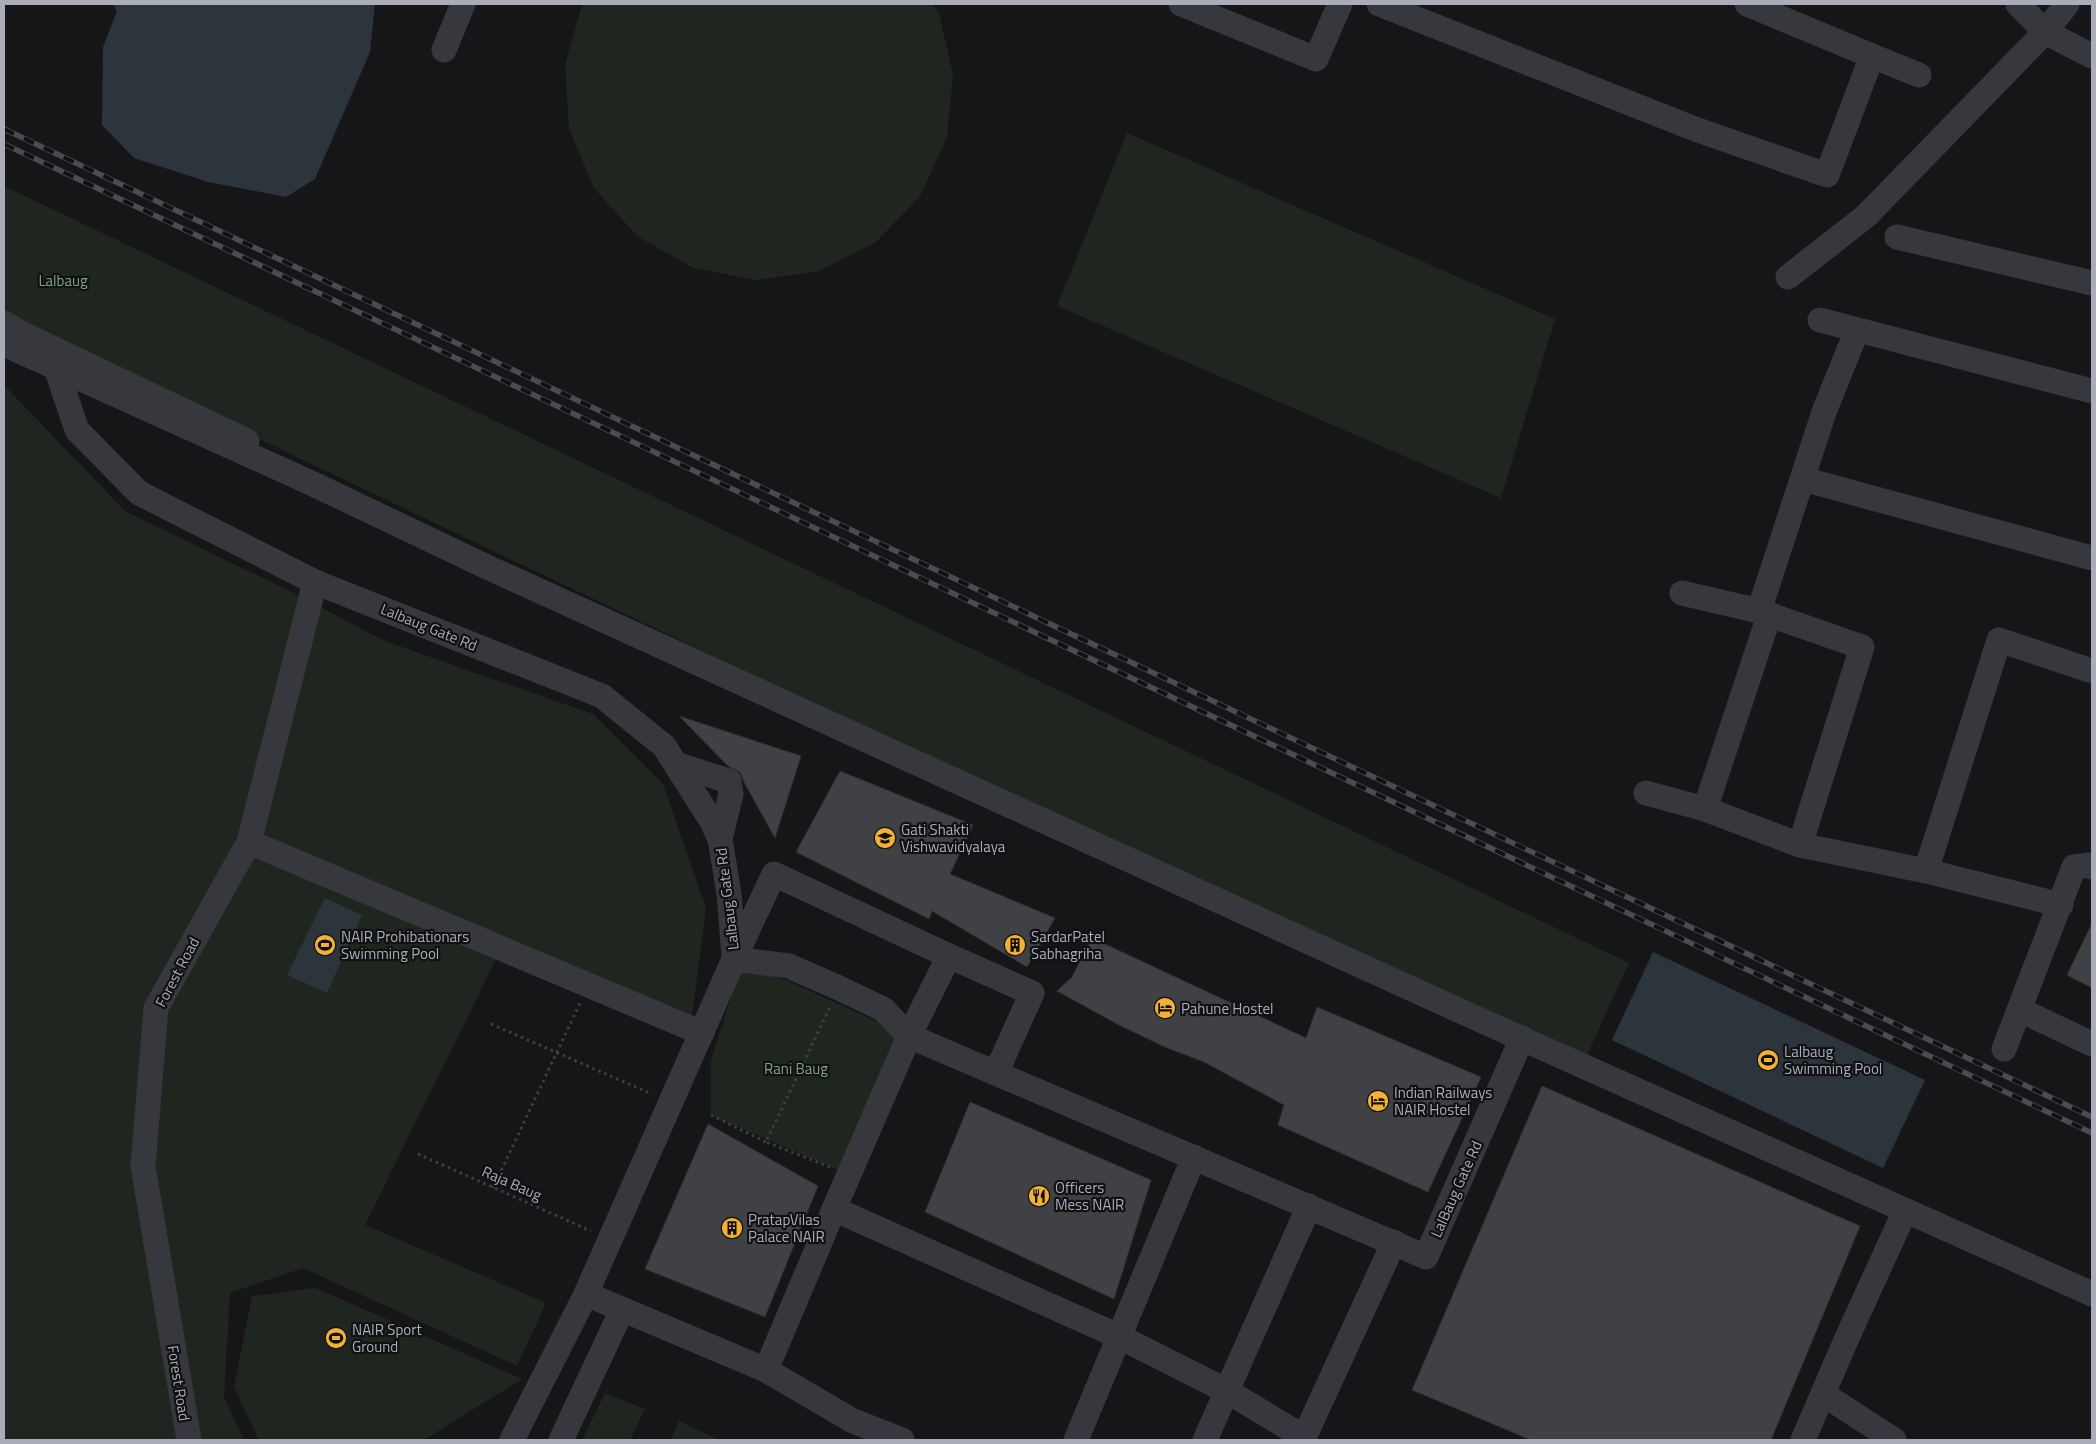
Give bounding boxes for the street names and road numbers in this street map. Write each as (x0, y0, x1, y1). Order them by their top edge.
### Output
street label: Lalbaug Gate Rd (377, 597, 481, 657)
street label: Lalbaug Gate Rd (709, 847, 745, 951)
street label: Forest Road (149, 933, 205, 1011)
street label: LalBaug Gate Rd (1424, 1137, 1488, 1241)
street label: Raja Baug (478, 1160, 546, 1206)
street label: Forest Road (162, 1344, 196, 1422)

